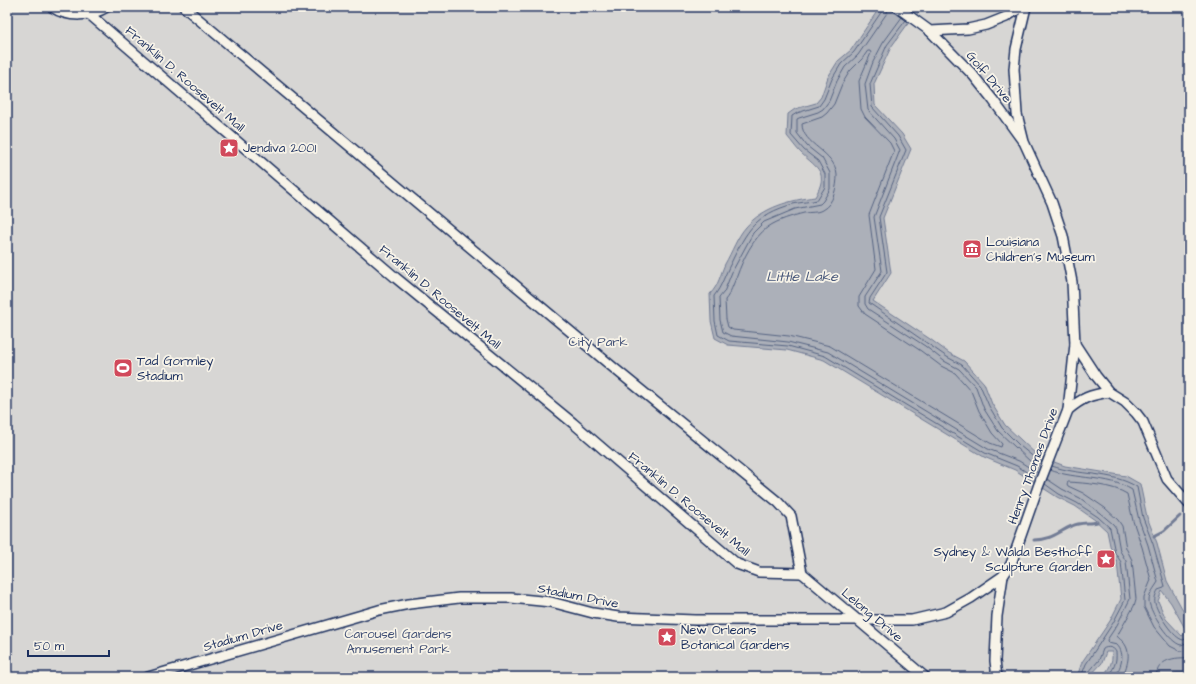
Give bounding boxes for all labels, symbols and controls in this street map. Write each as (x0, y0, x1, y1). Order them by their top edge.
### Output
street label: Franklin D. Roosevelt Mall (121, 22, 249, 136)
street label: Golf Drive (962, 47, 1016, 107)
place icon: Jendiva 2001 (218, 137, 240, 159)
place label: Jendiva 2001 (243, 139, 316, 157)
place label: Louisiana Children's Museum (986, 233, 1095, 266)
museum icon: Louisiana Children's Museum (961, 238, 983, 260)
street label: Franklin D. Roosevelt Mall (375, 241, 505, 353)
water label: Little Lake (766, 267, 839, 287)
park label: City Park (569, 333, 627, 352)
place label: Tad Gormley Stadium (137, 352, 213, 385)
sports icon: Tad Gormley Stadium (112, 357, 134, 379)
street label: Henry Thomas Drive (1004, 405, 1063, 527)
street label: Franklin D. Roosevelt Mall (624, 448, 754, 560)
place label: Sydney & Walda Besthoff Sculpture Garden (933, 543, 1092, 576)
place icon: Sydney & Walda Besthoff Sculpture Garden (1095, 548, 1117, 570)
street label: Stadium Drive (536, 579, 620, 613)
street label: Lelong Drive (837, 584, 907, 647)
street label: Stadium Drive (201, 616, 285, 656)
place label: New Orleans Botanical Gardens (681, 621, 790, 654)
park label: Carousel Gardens Amusement Park (344, 625, 452, 658)
place icon: New Orleans Botanical Gardens (656, 626, 678, 648)
scale bar (28, 632, 109, 658)
text: 50 m (34, 638, 65, 655)

